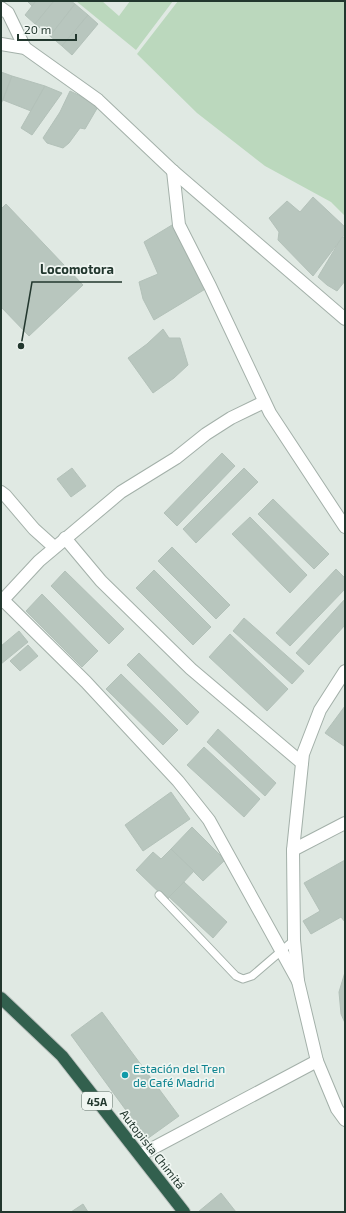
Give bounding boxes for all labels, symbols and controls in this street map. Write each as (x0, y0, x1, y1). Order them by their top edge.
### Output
scale bar (18, 16, 76, 42)
text: 20 m (24, 22, 51, 36)
callout: Locomotora (32, 257, 122, 282)
text: Locomotora (40, 261, 114, 277)
place label: Estación del Tren de Café Madrid (133, 1061, 225, 1089)
marker: Estación del Tren de Café Madrid (120, 1070, 130, 1080)
road number: 45A (82, 1092, 112, 1110)
street label: Autopista Chimitá (118, 1106, 188, 1192)

